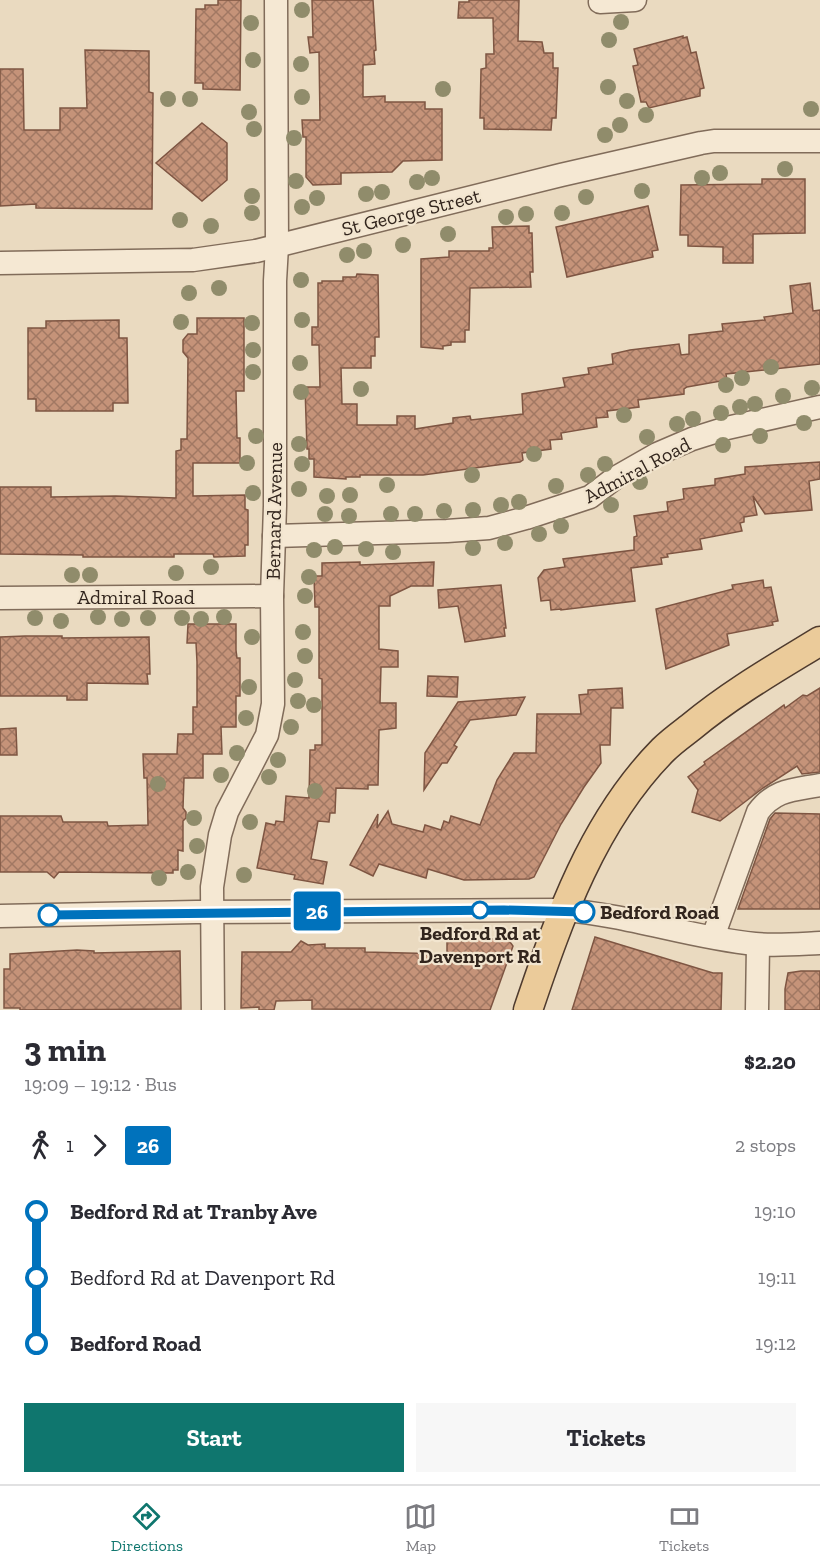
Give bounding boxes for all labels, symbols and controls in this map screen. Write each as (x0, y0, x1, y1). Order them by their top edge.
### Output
street label: St George Street (339, 183, 483, 241)
street label: Admiral Road (580, 432, 695, 508)
street label: Bernard Avenue (261, 442, 287, 580)
street label: Admiral Road (77, 585, 195, 609)
line badge: 26 (290, 892, 344, 930)
text: 26 (306, 899, 328, 924)
place label: Bedford Road (600, 900, 720, 924)
marker: Bedford Rd at Davenport Rd (471, 901, 489, 919)
marker: Bedford Road (573, 901, 595, 923)
unlabelled marker (38, 904, 60, 926)
place label: Bedford Rd at Davenport Rd (419, 921, 542, 968)
text: 3 min (24, 1030, 106, 1069)
text: $2.20 (744, 1048, 796, 1075)
text: 19:09 – 19:12 · Bus (24, 1072, 177, 1096)
icon: walk (24, 1129, 57, 1162)
icon: forward (83, 1129, 116, 1162)
text: 1 (66, 1133, 74, 1157)
text: 26 (137, 1133, 159, 1158)
text: 2 stops (735, 1133, 796, 1157)
text: Bedford Rd at Tranby Ave (70, 1198, 317, 1225)
text: 19:10 (754, 1199, 796, 1223)
text: Bedford Rd at Davenport Rd (70, 1264, 335, 1291)
text: 19:11 (758, 1265, 796, 1289)
text: Bedford Road (70, 1330, 201, 1357)
text: 19:12 (755, 1331, 796, 1355)
button: Start (24, 1403, 404, 1472)
button: Tickets (416, 1403, 796, 1472)
tab: Directions (111, 1500, 183, 1555)
tab: Map (404, 1500, 437, 1555)
tab: Tickets (659, 1500, 709, 1555)

